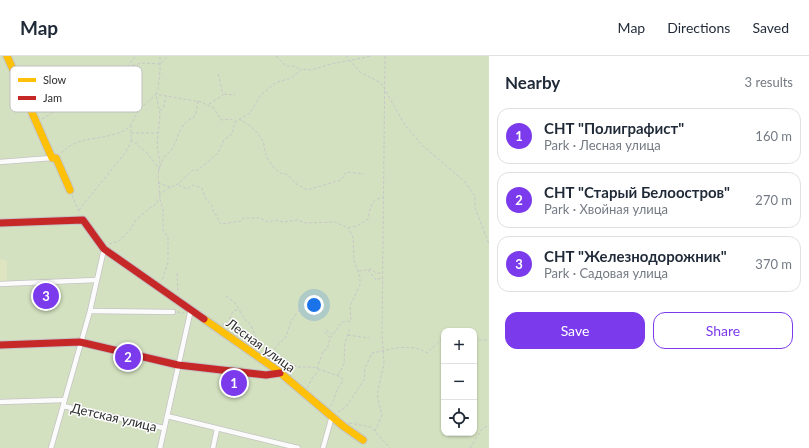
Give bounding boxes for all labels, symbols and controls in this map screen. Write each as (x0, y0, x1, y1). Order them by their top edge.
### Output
text: Map (20, 16, 58, 39)
text: Map (618, 19, 645, 36)
text: Directions (667, 19, 730, 36)
text: Saved (752, 19, 789, 36)
legend (10, 66, 142, 112)
text: Nearby (505, 72, 560, 93)
text: Slow (43, 73, 67, 86)
text: 3 results (745, 74, 793, 90)
text: Jam (43, 91, 62, 104)
text: СНТ "Полиграфист" (544, 119, 684, 137)
text: 1 (515, 128, 523, 144)
text: 160 m (755, 128, 792, 144)
text: Park · Лесная улица (544, 137, 661, 153)
text: СНТ "Старый Белоостров" (544, 183, 730, 201)
text: 2 (515, 192, 523, 208)
text: 270 m (755, 192, 792, 208)
text: Park · Хвойная улица (544, 201, 668, 217)
text: СНТ "Железнодорожник" (544, 247, 727, 265)
text: 3 (515, 256, 523, 272)
text: 370 m (755, 256, 792, 272)
text: Park · Садовая улица (544, 265, 668, 281)
pin: 3 (33, 281, 59, 311)
your location (304, 295, 324, 315)
button: Save (505, 312, 645, 349)
button: Share (653, 312, 793, 349)
street label: Лесная улица (223, 314, 299, 375)
map controls (441, 328, 477, 436)
button: + (441, 328, 477, 364)
pin: 2 (115, 342, 141, 372)
button: − (441, 364, 477, 400)
pin: 1 (221, 368, 247, 398)
street label: Детская улица (70, 399, 158, 435)
button: locate (441, 400, 477, 436)

